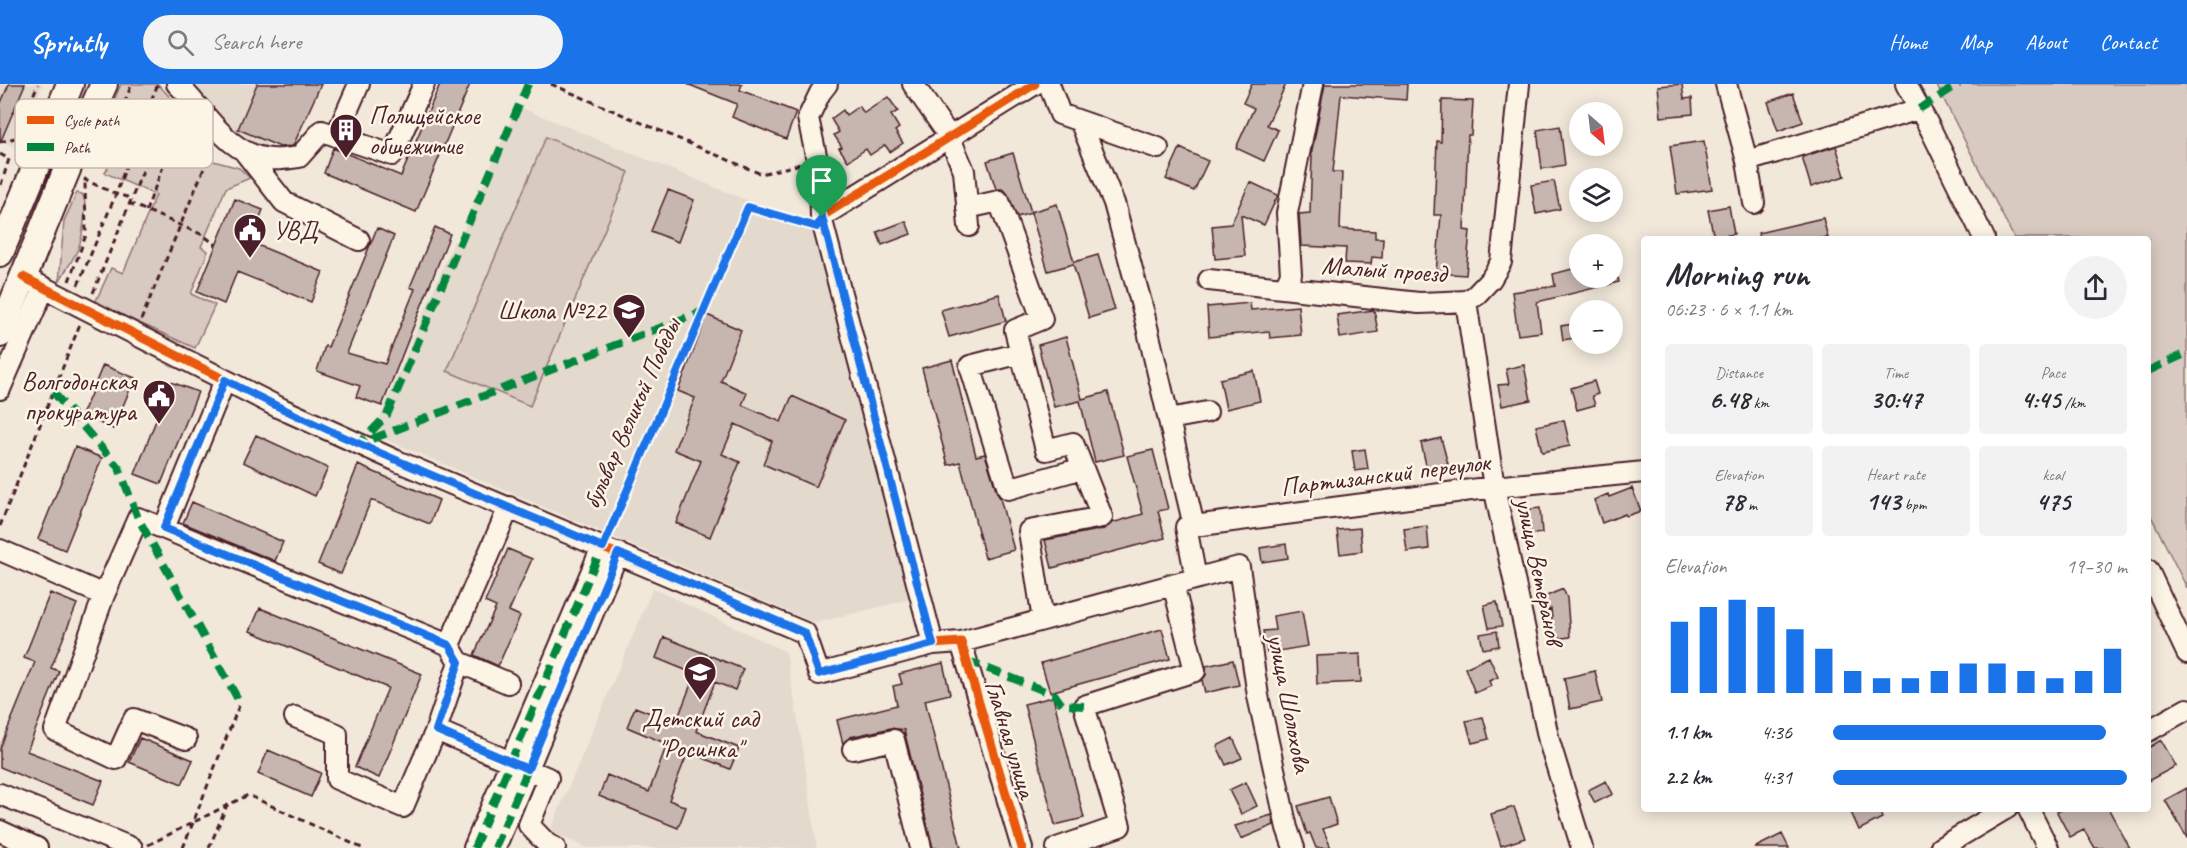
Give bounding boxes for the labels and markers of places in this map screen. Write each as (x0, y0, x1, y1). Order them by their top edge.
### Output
place label: Полицейское общежитие (369, 99, 481, 162)
building icon: Полицейское общежитие (328, 112, 364, 159)
pin (796, 155, 847, 217)
public building icon: УВД (232, 212, 268, 259)
place label: УВД (273, 214, 319, 247)
school or university icon: Школа №22 (611, 292, 647, 339)
place label: Школа №22 (497, 294, 608, 327)
place label: Волгодонская прокуратура (21, 365, 138, 428)
public building icon: Волгодонская прокуратура (141, 378, 177, 425)
school or university icon: Детский сад "Росинка" (682, 654, 718, 701)
place label: Детский сад "Росинка" (642, 702, 761, 765)

